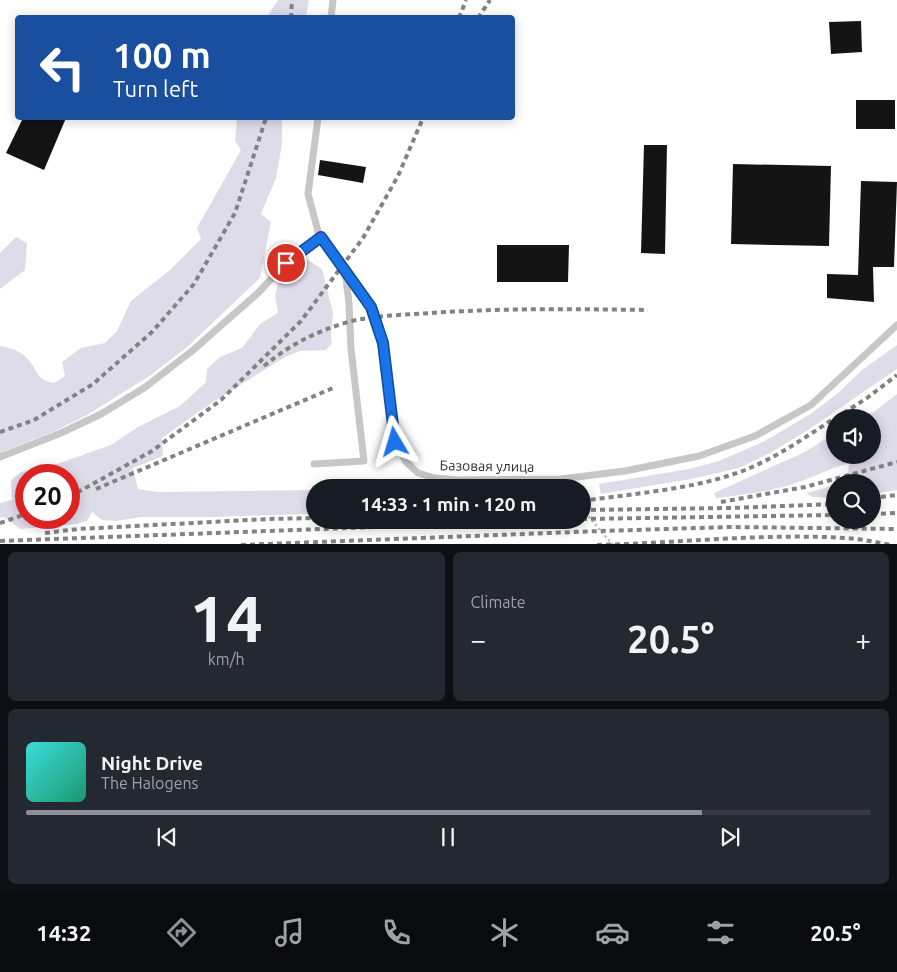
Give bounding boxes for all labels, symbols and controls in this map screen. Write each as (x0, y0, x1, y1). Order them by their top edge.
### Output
icon: left (30, 35, 95, 100)
text: 100 m (113, 35, 211, 75)
text: Turn left (113, 76, 198, 101)
pin (265, 242, 307, 284)
icon: arrive (272, 249, 300, 277)
map controls (826, 409, 881, 529)
button: sound (826, 409, 881, 464)
position arrow (368, 415, 420, 467)
street label: Базовая улица (440, 457, 534, 475)
speed limit sign: 20 (15, 464, 80, 529)
button: search (826, 474, 881, 529)
text: 14:33 · 1 min · 120 m (361, 493, 536, 515)
text: 14 (190, 581, 263, 654)
text: Climate (471, 593, 526, 611)
text: 20.5° (627, 618, 714, 660)
text: − (471, 624, 486, 655)
text: + (855, 624, 871, 655)
text: km/h (208, 650, 245, 668)
text: Night Drive (101, 752, 203, 774)
text: The Halogens (101, 774, 199, 792)
icon: previous (153, 823, 181, 851)
icon: pause (434, 823, 462, 851)
icon: next (716, 823, 744, 851)
icon: directions (164, 915, 199, 950)
icon: music (272, 915, 307, 950)
icon: phone (379, 915, 414, 950)
icon: climate (487, 915, 522, 950)
icon: car (595, 915, 630, 950)
icon: filters (703, 915, 738, 950)
text: 14:32 (36, 920, 91, 945)
text: 20.5° (810, 920, 861, 945)

